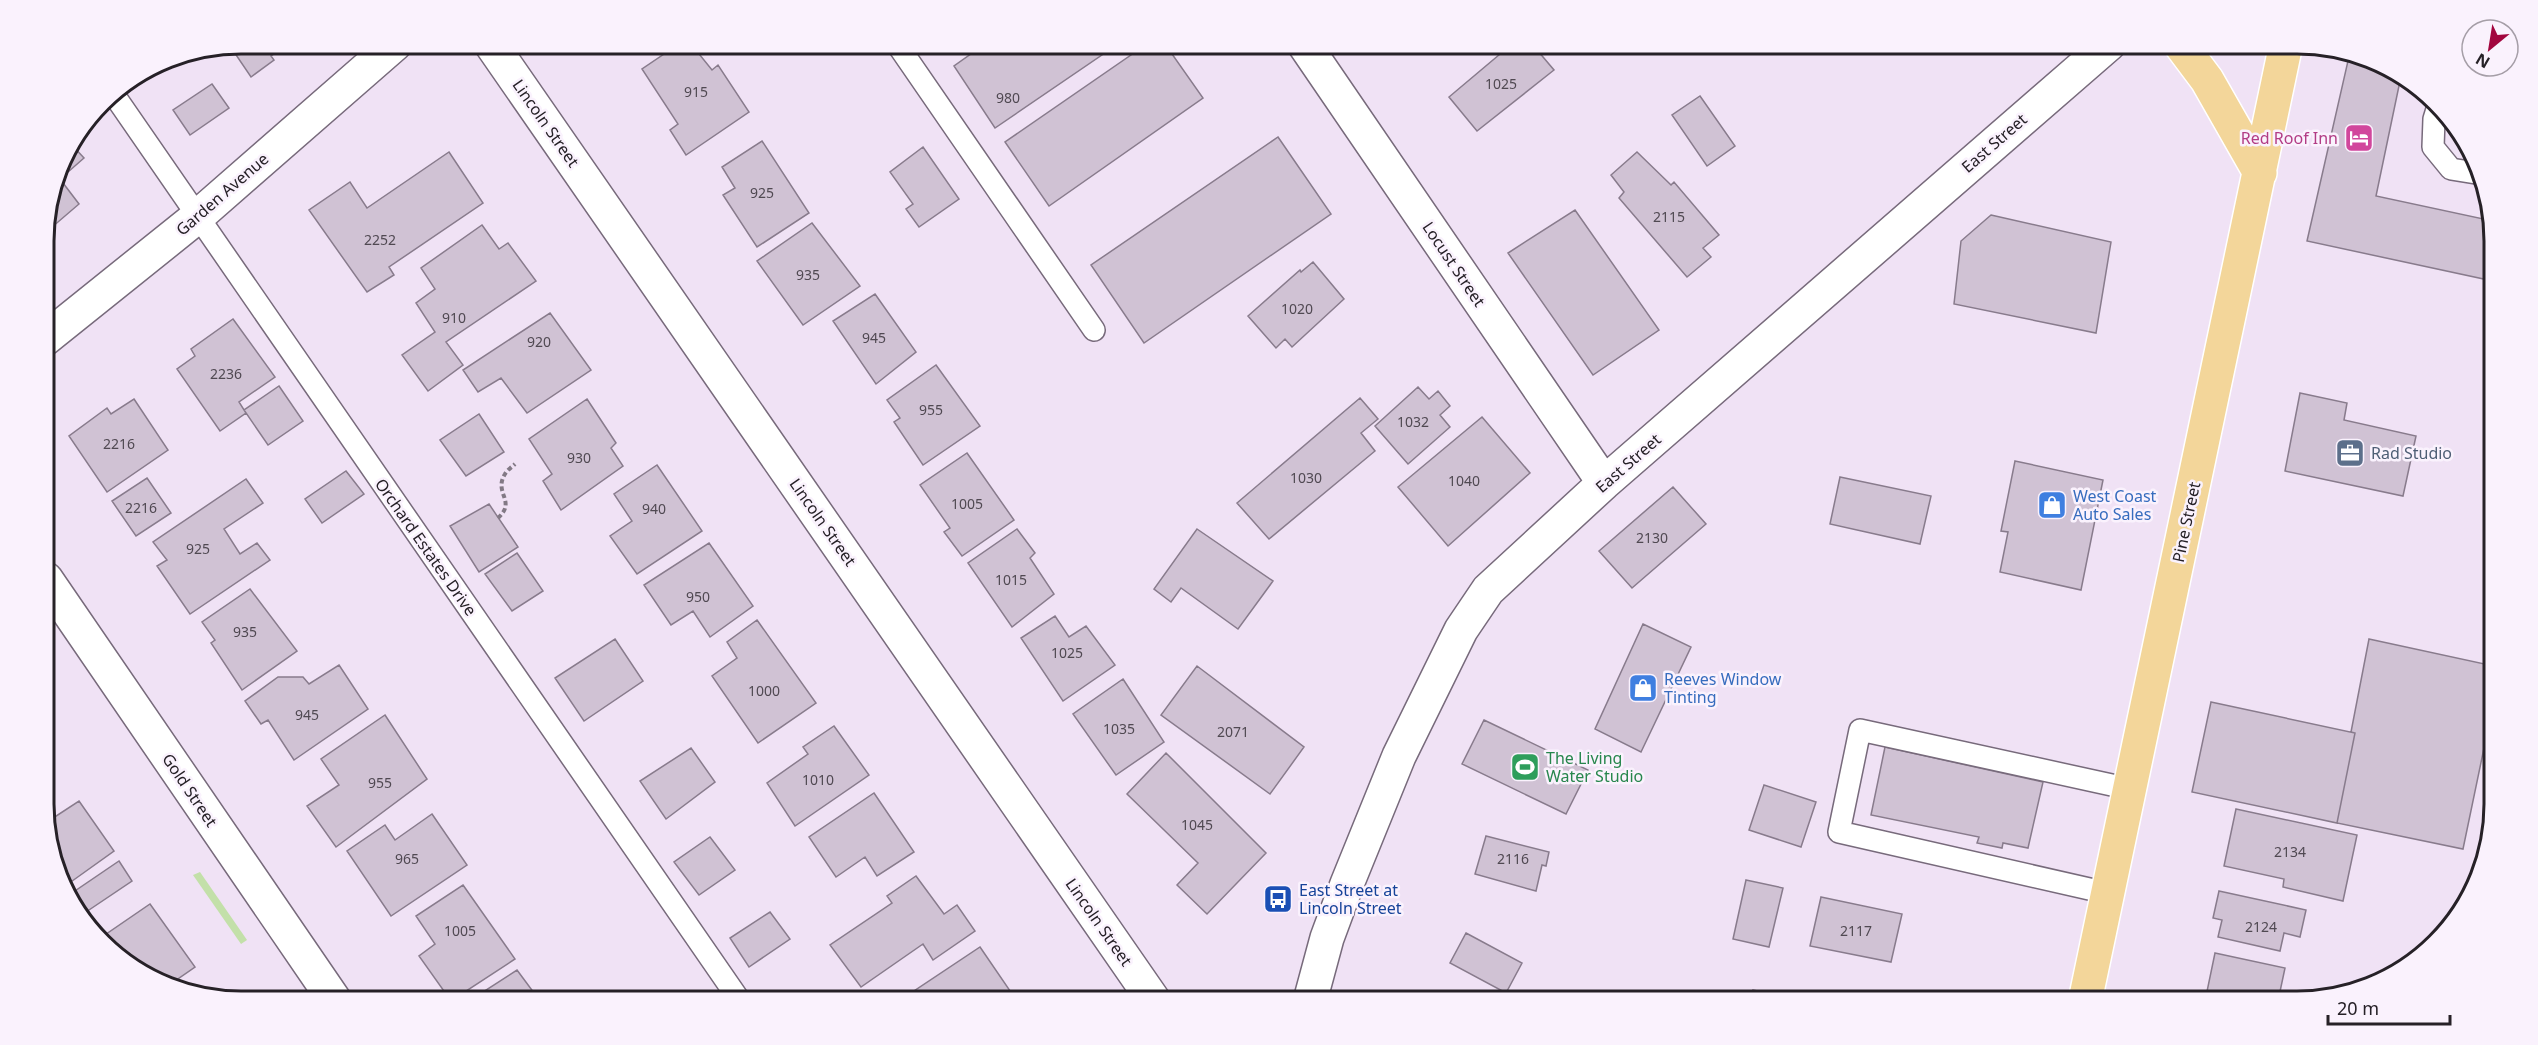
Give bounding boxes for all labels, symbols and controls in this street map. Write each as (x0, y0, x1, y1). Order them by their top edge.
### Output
north arrow (2460, 18, 2520, 78)
text: N (2471, 48, 2494, 74)
house number: 1025 (1485, 74, 1517, 93)
street label: Lincoln Street (508, 75, 585, 172)
house number: 915 (684, 82, 708, 101)
house number: 980 (996, 88, 1020, 107)
street label: East Street (1957, 108, 2032, 178)
hotel icon: Red Roof Inn (2343, 122, 2375, 154)
place label: Red Roof Inn (2241, 127, 2338, 149)
street label: Garden Avenue (171, 148, 273, 240)
house number: 925 (750, 183, 774, 202)
house number: 2115 (1653, 207, 1685, 226)
street label: Locust Street (1418, 217, 1491, 311)
house number: 2252 (364, 230, 396, 249)
house number: 935 (796, 265, 820, 284)
house number: 1020 (1281, 299, 1313, 318)
house number: 910 (442, 308, 466, 327)
house number: 945 (862, 328, 886, 347)
house number: 920 (527, 332, 551, 351)
house number: 2236 (210, 364, 242, 383)
house number: 955 (919, 400, 943, 419)
house number: 1032 (1397, 412, 1429, 431)
street label: East Street (1591, 428, 1666, 498)
house number: 2216 (103, 434, 135, 453)
office icon: Rad Studio (2334, 437, 2366, 469)
place label: Rad Studio (2371, 442, 2452, 464)
house number: 930 (567, 448, 591, 467)
house number: 1030 (1290, 468, 1322, 487)
house number: 1040 (1448, 471, 1480, 490)
street label: Orchard Estates Drive (370, 474, 482, 620)
street label: Lincoln Street (785, 474, 862, 571)
street label: Pine Street (2167, 480, 2205, 564)
place label: West Coast Auto Sales (2073, 485, 2157, 525)
shop icon: West Coast Auto Sales (2036, 489, 2068, 521)
house number: 1005 (951, 494, 983, 513)
house number: 2216 (125, 498, 157, 517)
house number: 940 (642, 499, 666, 518)
house number: 2130 (1636, 528, 1668, 547)
house number: 925 (186, 539, 210, 558)
house number: 1015 (995, 570, 1027, 589)
house number: 950 (686, 587, 710, 606)
house number: 935 (233, 622, 257, 641)
house number: 1025 (1051, 643, 1083, 662)
place label: Reeves Window Tinting (1664, 668, 1782, 708)
shop icon: Reeves Window Tinting (1627, 672, 1659, 704)
house number: 1000 (748, 681, 780, 700)
house number: 945 (295, 705, 319, 724)
house number: 1035 (1103, 719, 1135, 738)
house number: 2071 (1217, 722, 1249, 741)
place label: The Living Water Studio (1546, 747, 1643, 787)
street label: Gold Street (157, 749, 223, 831)
sports icon: The Living Water Studio (1509, 751, 1541, 783)
house number: 1010 (802, 770, 834, 789)
house number: 955 (368, 773, 392, 792)
house number: 1045 (1181, 815, 1213, 834)
house number: 2134 (2274, 842, 2306, 861)
house number: 965 (395, 849, 419, 868)
house number: 2116 (1497, 849, 1529, 868)
street label: Lincoln Street (1061, 874, 1138, 971)
place label: East Street at Lincoln Street (1299, 879, 1402, 919)
bus stop icon: East Street at Lincoln Street (1262, 883, 1294, 915)
house number: 2124 (2245, 917, 2277, 936)
house number: 1005 (444, 921, 476, 940)
house number: 2117 (1840, 921, 1872, 940)
scale bar (2328, 988, 2450, 1026)
text: 20 m (2337, 996, 2379, 1020)

